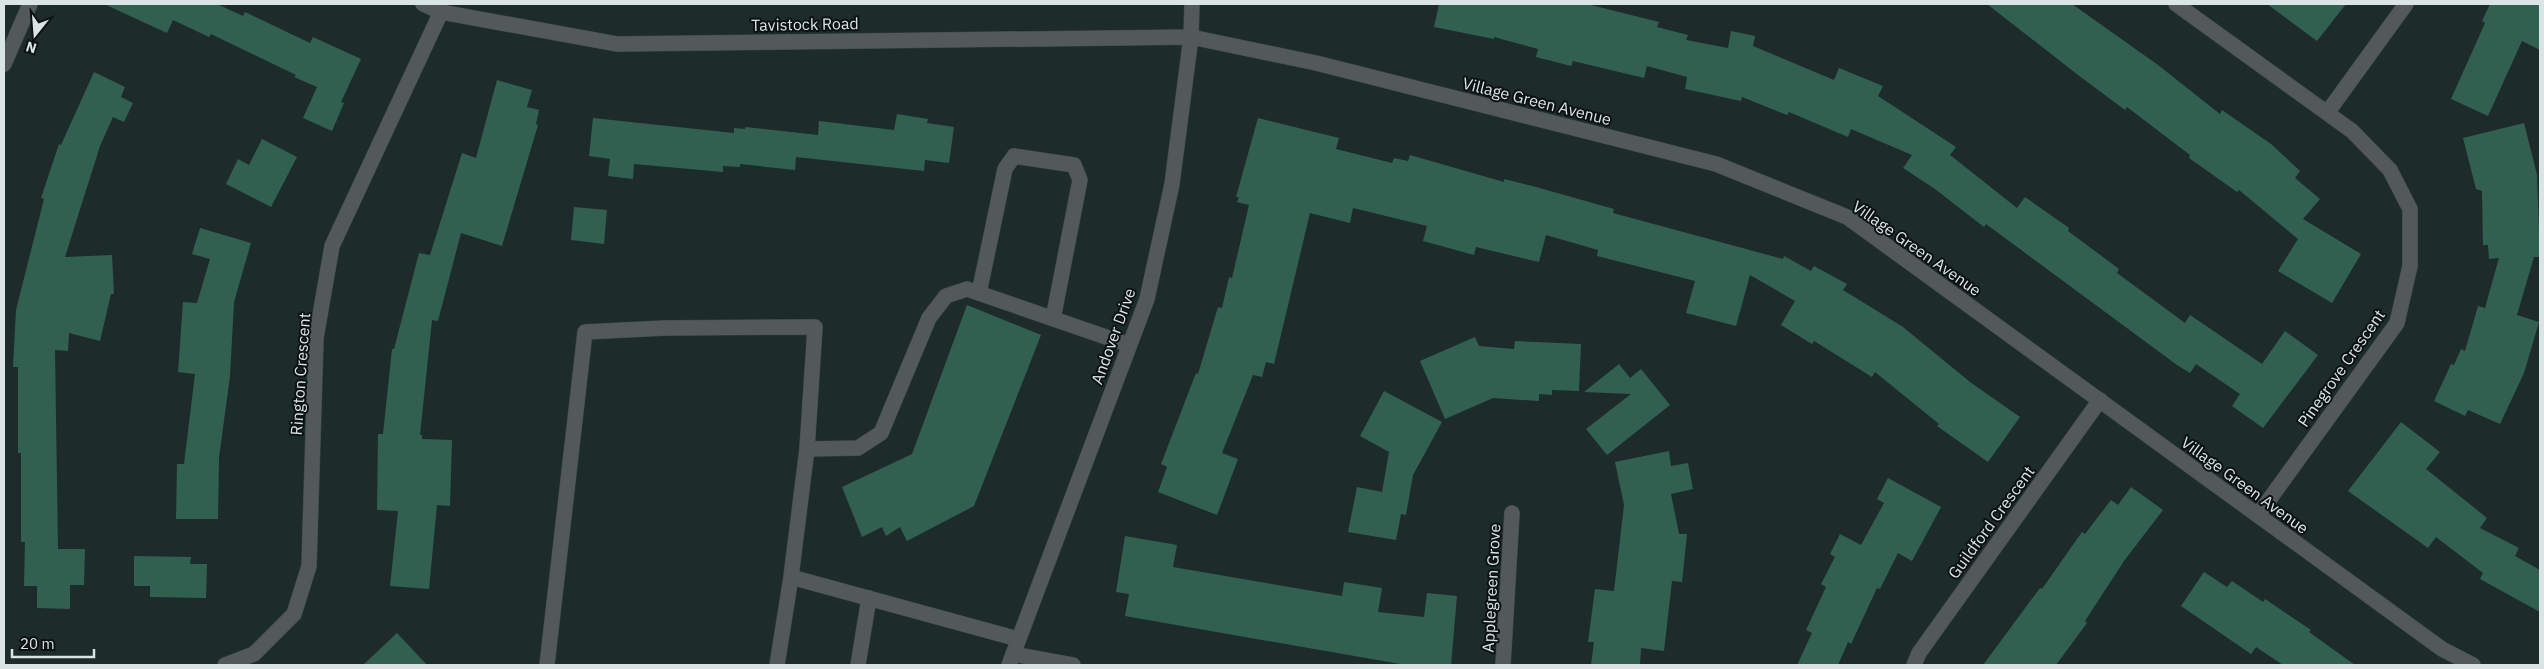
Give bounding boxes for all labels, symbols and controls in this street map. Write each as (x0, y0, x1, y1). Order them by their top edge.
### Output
north arrow (10, 10, 60, 60)
street label: Tavistock Road (751, 13, 859, 35)
text: N (24, 37, 39, 58)
street label: Village Green Avenue (1461, 73, 1614, 129)
street label: Village Green Avenue (1849, 196, 1985, 300)
street label: Andover Drive (1086, 285, 1140, 387)
street label: Pinegrove Crescent (2293, 305, 2389, 431)
street label: Rington Crescent (286, 312, 314, 436)
street label: Village Green Avenue (2177, 432, 2313, 538)
street label: Guildford Crescent (1943, 462, 2039, 582)
street label: Applegreen Grove (1478, 523, 1504, 653)
scale bar (12, 626, 95, 658)
text: 20 m (20, 634, 55, 653)

